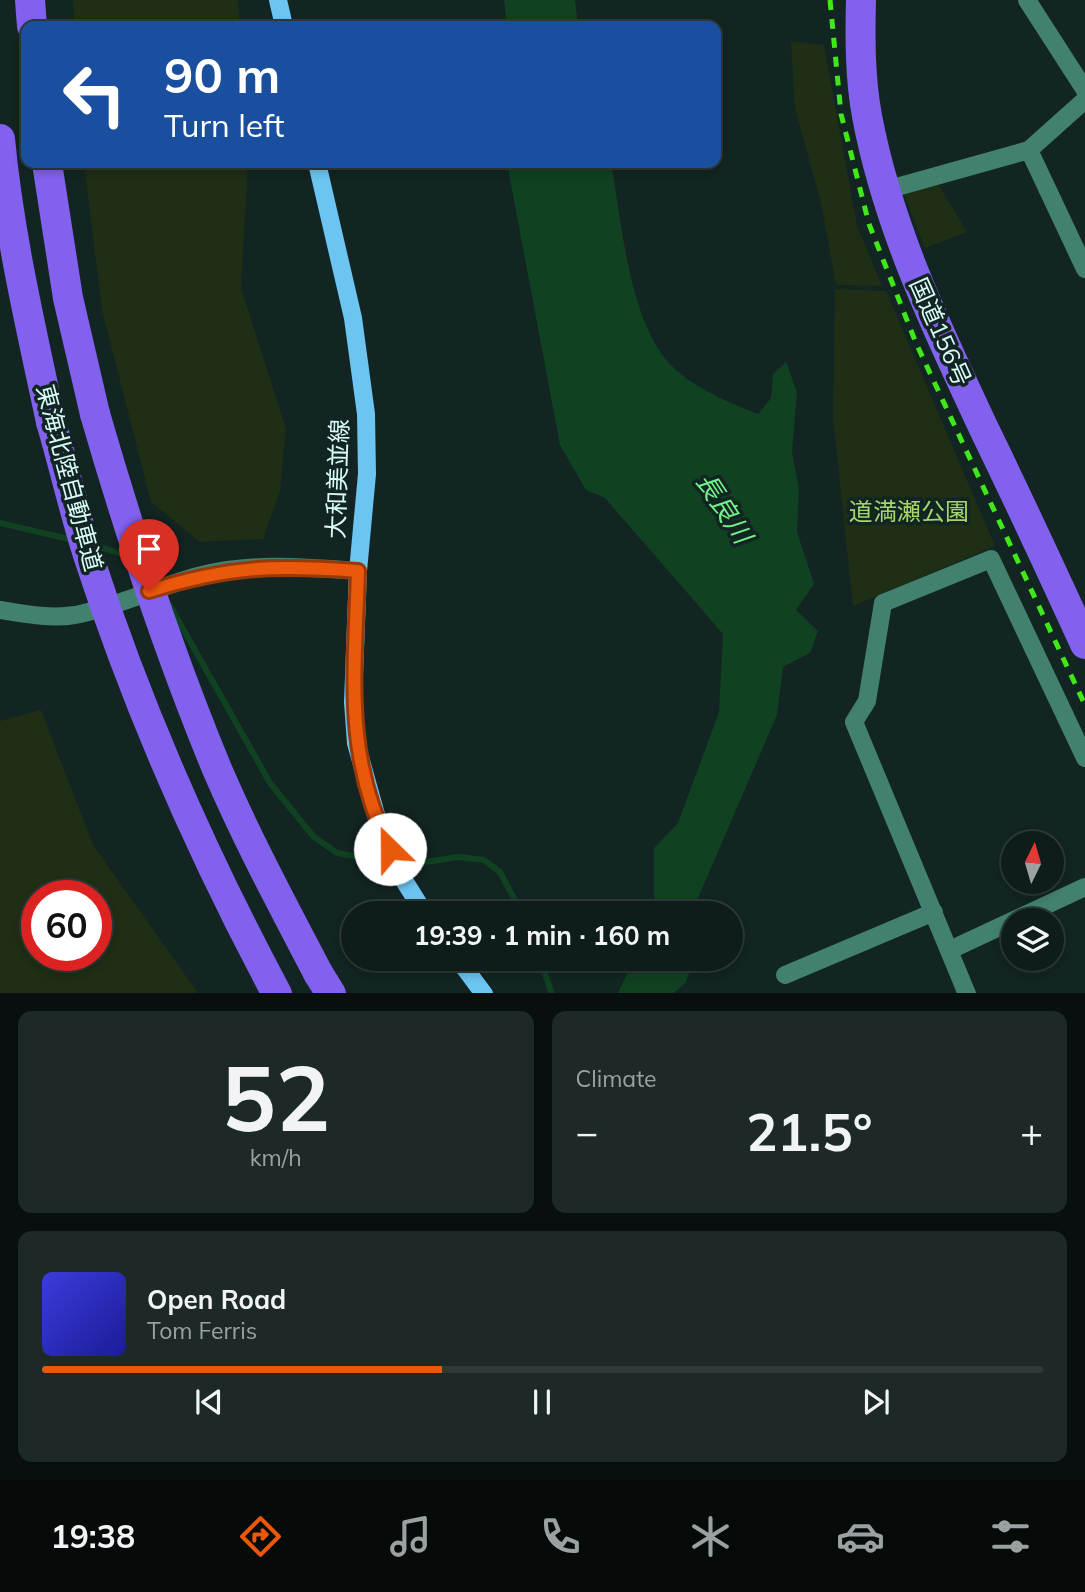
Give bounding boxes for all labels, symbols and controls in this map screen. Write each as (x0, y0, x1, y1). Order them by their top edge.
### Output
text: 90 m (164, 44, 280, 105)
icon: left (49, 49, 140, 140)
text: Turn left (164, 105, 284, 145)
street label: 国道156号 (904, 273, 978, 390)
street label: 東海北陸自動車道 (31, 381, 109, 574)
street label: 大和美並線 (320, 418, 354, 539)
water label: 長良川 (689, 466, 761, 552)
park label: 道満瀬公園 (849, 496, 969, 526)
pin (119, 519, 179, 591)
icon: arrive (130, 530, 168, 568)
position arrow (353, 812, 427, 886)
north arrow (1001, 831, 1064, 894)
map controls (1001, 831, 1064, 971)
speed limit sign: 60 (21, 880, 112, 971)
button: layers (1001, 908, 1064, 971)
text: 19:39 · 1 min · 160 m (414, 919, 670, 952)
text: 52 (221, 1040, 330, 1154)
text: Climate (576, 1064, 657, 1093)
text: 21.5° (746, 1099, 872, 1164)
text: − (576, 1108, 598, 1156)
text: + (1020, 1108, 1043, 1156)
text: km/h (250, 1143, 302, 1172)
text: Open Road (147, 1283, 286, 1316)
text: Tom Ferris (147, 1316, 257, 1345)
icon: previous (190, 1383, 228, 1421)
icon: pause (523, 1383, 561, 1421)
icon: next (857, 1383, 895, 1421)
icon: directions (236, 1512, 285, 1561)
icon: music (386, 1512, 435, 1561)
icon: phone (536, 1512, 585, 1561)
icon: climate (686, 1512, 735, 1561)
icon: car (836, 1512, 885, 1561)
icon: filters (986, 1512, 1035, 1561)
text: 19:38 (50, 1516, 135, 1556)

